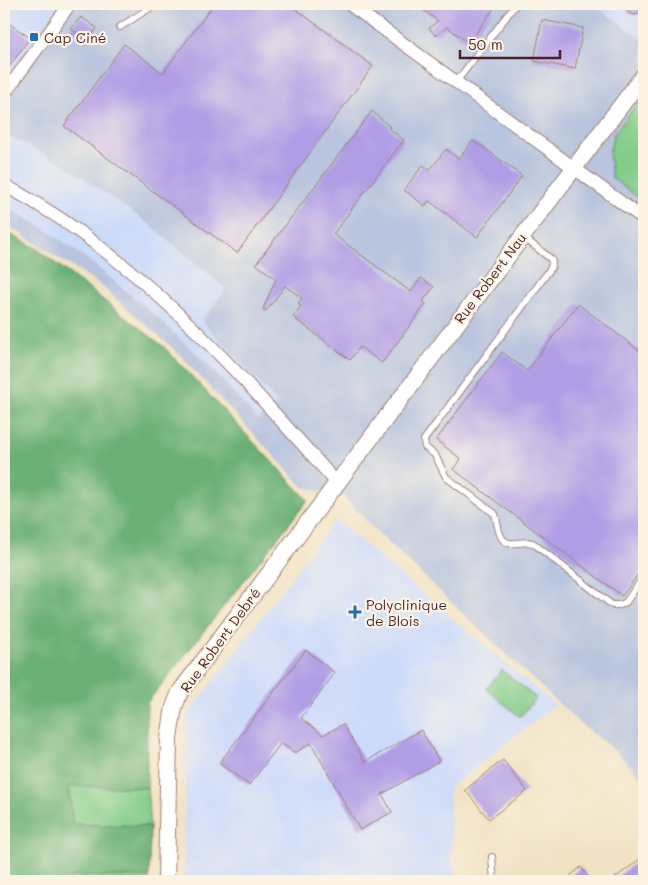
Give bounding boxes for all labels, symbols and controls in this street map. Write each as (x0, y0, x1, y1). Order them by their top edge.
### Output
place label: Cap Ciné (44, 28, 107, 47)
scale bar (460, 28, 560, 60)
marker: Cap Ciné (28, 31, 40, 43)
text: 50 m (468, 34, 503, 54)
street label: Rue Robert Nau (450, 229, 530, 327)
street label: Rue Robert Debré (176, 584, 264, 696)
place label: Polyclinique de Blois (366, 595, 447, 630)
marker: Polyclinique de Blois (348, 605, 362, 619)

